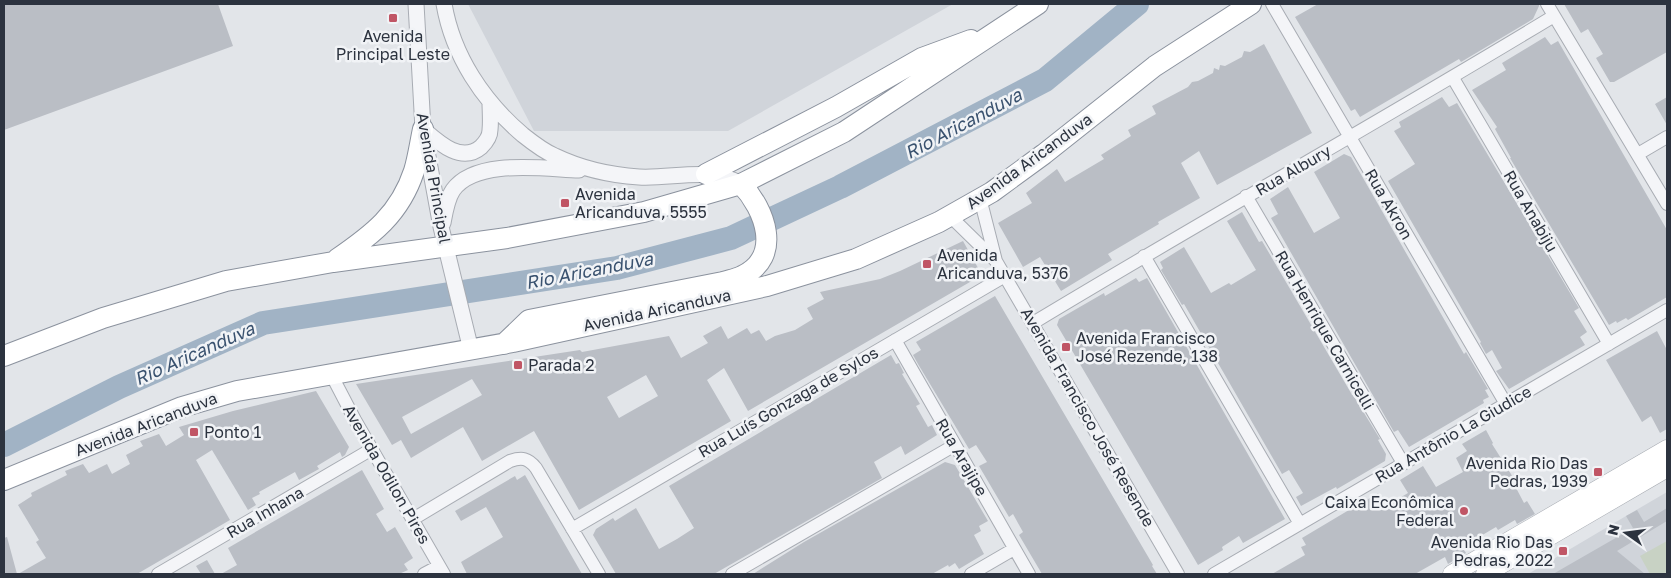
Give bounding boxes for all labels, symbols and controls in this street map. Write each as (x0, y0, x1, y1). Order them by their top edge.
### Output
marker: Avenida Principal Leste (387, 12, 399, 24)
place label: Avenida Principal Leste (336, 26, 450, 64)
water label: Rio Aricanduva (901, 83, 1026, 163)
street label: Avenida Aricanduva (962, 109, 1096, 213)
street label: Avenida Principal (413, 111, 455, 245)
street label: Rua Albury (1252, 140, 1334, 200)
street label: Rua Akron (1361, 165, 1417, 243)
street label: Rua Anabiju (1500, 167, 1562, 255)
place label: Avenida Aricanduva, 5555 (575, 184, 707, 222)
marker: Avenida Aricanduva, 5555 (559, 197, 571, 209)
place label: Avenida Aricanduva, 5376 (937, 245, 1069, 283)
water label: Rio Aricanduva (524, 247, 655, 293)
street label: Rua Henrique Carnicelli (1271, 247, 1379, 413)
marker: Avenida Aricanduva, 5376 (921, 258, 933, 270)
street label: Avenida Aricanduva (581, 285, 733, 335)
street label: Avenida Francisco José Resende (1017, 304, 1159, 530)
water label: Rio Aricanduva (131, 316, 258, 389)
place label: Avenida Francisco José Rezende, 138 (1076, 328, 1218, 366)
marker: Avenida Francisco José Rezende, 138 (1060, 341, 1072, 353)
street label: Rua Luís Gonzaga de Sylos (694, 342, 882, 462)
place label: Parada 2 (528, 355, 595, 375)
marker: Parada 2 (512, 359, 524, 371)
street label: Rua Antônio La Giudice (1371, 381, 1535, 487)
street label: Avenida Aricanduva (72, 388, 220, 460)
street label: Avenida Odilon Pires (339, 401, 435, 547)
street label: Rua Arajipe (932, 414, 992, 500)
place label: Ponto 1 (204, 422, 262, 442)
marker: Ponto 1 (188, 426, 200, 438)
place label: Avenida Rio Das Pedras, 1939 (1466, 453, 1588, 491)
marker: Avenida Rio Das Pedras, 1939 (1592, 466, 1604, 478)
street label: Rua Inhana (223, 482, 307, 542)
place label: Caixa Econômica Federal (1325, 492, 1454, 530)
marker: Caixa Econômica Federal (1458, 505, 1470, 517)
north arrow (1601, 508, 1651, 558)
text: N (1603, 523, 1622, 537)
place label: Avenida Rio Das Pedras, 2022 (1431, 532, 1553, 570)
marker: Avenida Rio Das Pedras, 2022 (1557, 545, 1569, 557)

